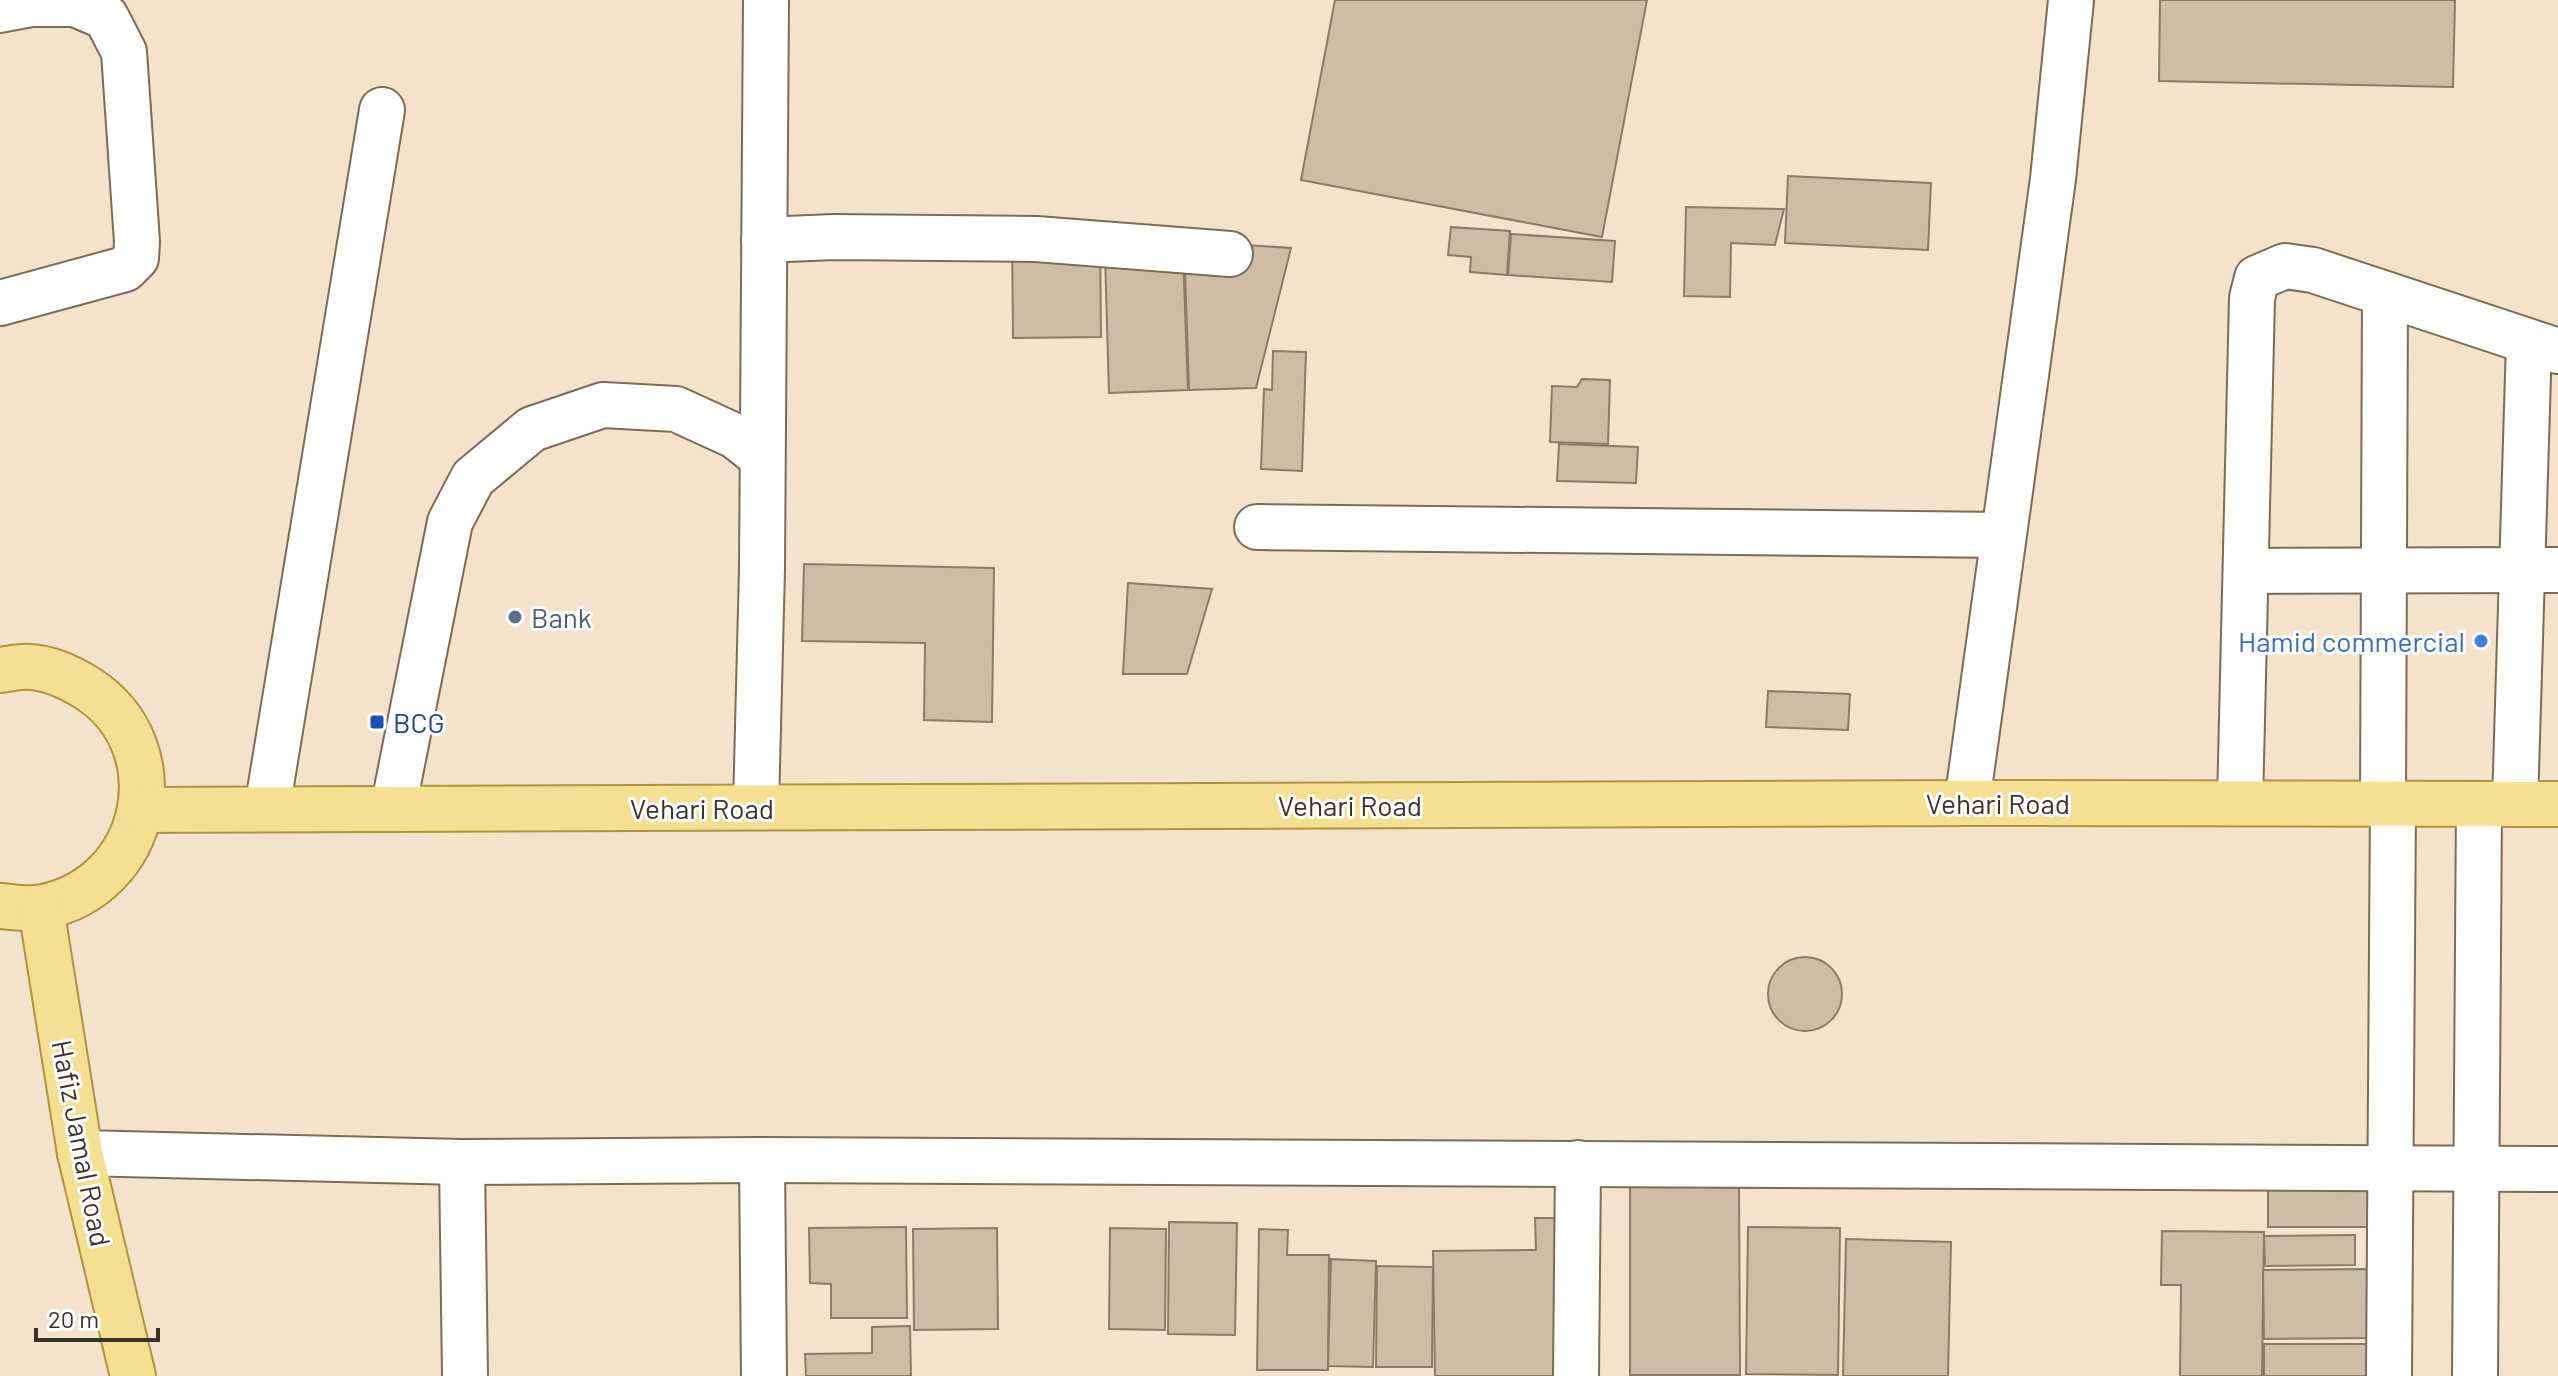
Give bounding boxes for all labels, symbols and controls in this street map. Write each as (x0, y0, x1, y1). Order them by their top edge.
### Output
place label: Bank (531, 600, 592, 634)
marker: Bank (506, 608, 524, 626)
place label: Hamid commercial (2238, 624, 2465, 658)
marker: Hamid commercial (2472, 632, 2490, 650)
place label: BCG (393, 705, 445, 739)
marker: BCG (368, 713, 386, 731)
street label: Vehari Road (1926, 786, 2070, 820)
street label: Vehari Road (1278, 788, 1422, 822)
street label: Vehari Road (630, 791, 774, 825)
street label: Hafiz Jamal Road (45, 1037, 119, 1249)
scale bar (36, 1292, 158, 1342)
text: 20 m (48, 1304, 99, 1333)

